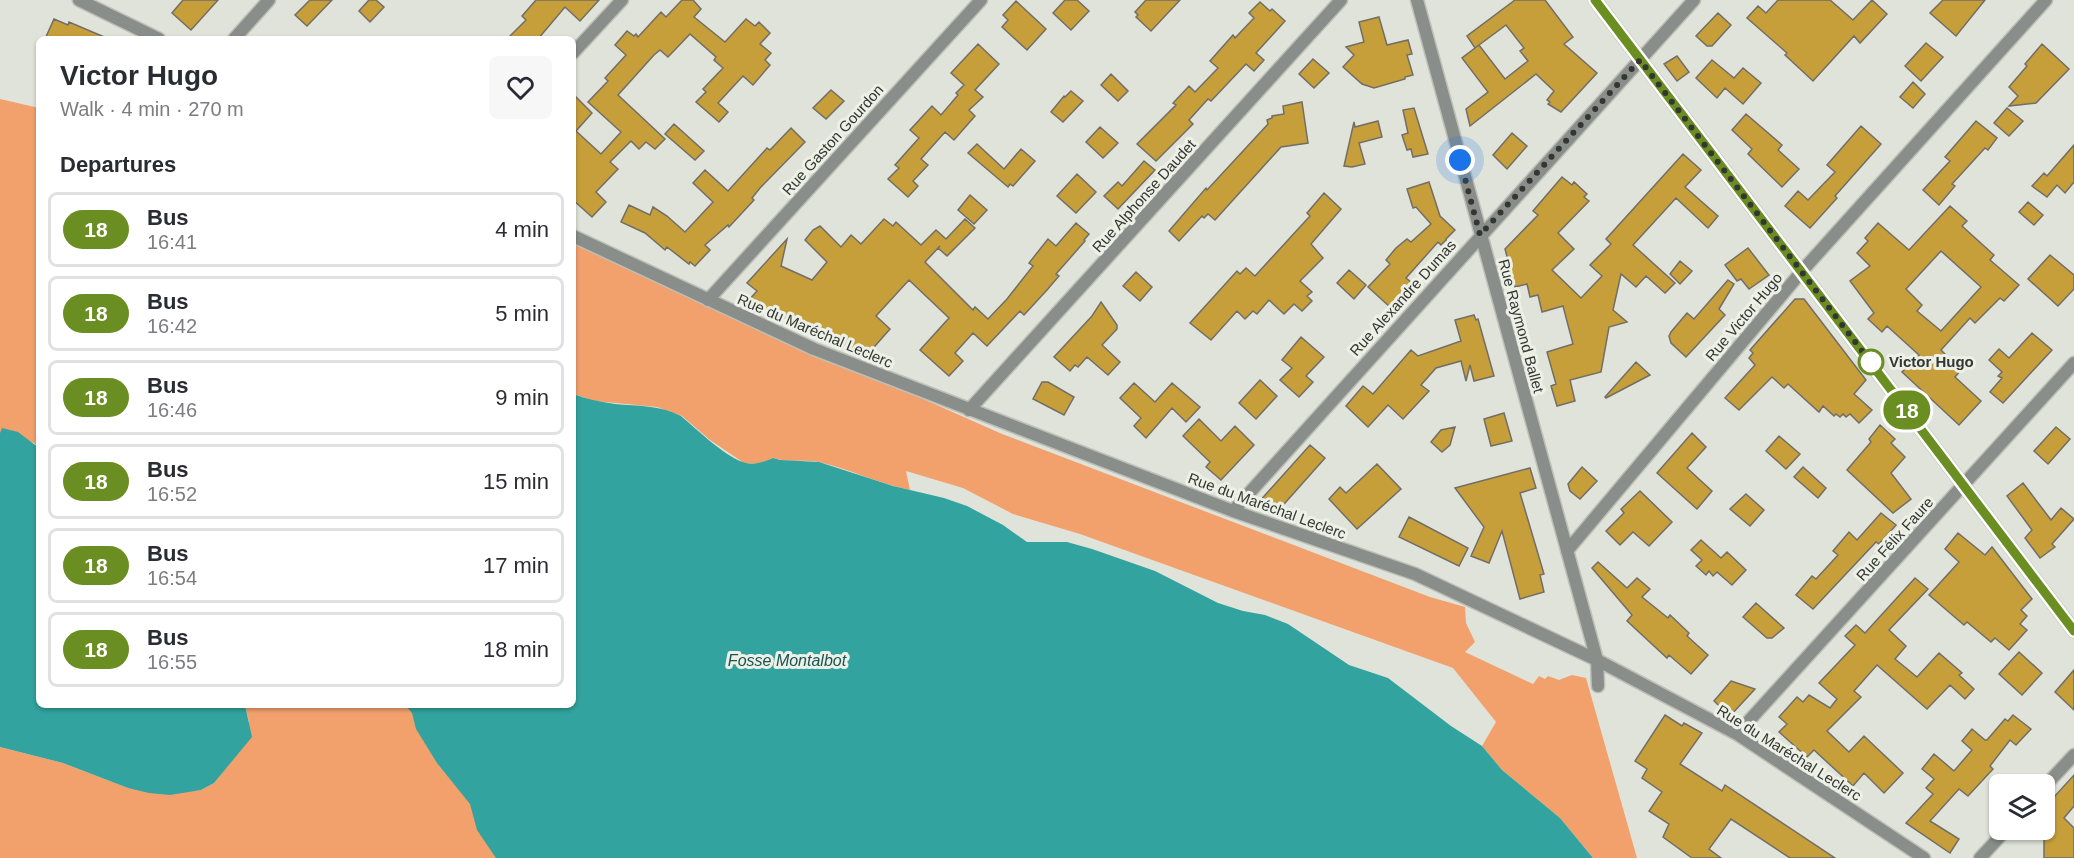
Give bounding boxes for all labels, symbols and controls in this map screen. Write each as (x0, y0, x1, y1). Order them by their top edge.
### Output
button: heart (489, 56, 552, 119)
text: Victor Hugo (60, 60, 218, 91)
street label: Rue Gaston Gourdon (779, 81, 887, 198)
text: Walk · 4 min · 270 m (60, 98, 244, 120)
street label: Rue Alphonse Daudet (1088, 135, 1199, 256)
your location (1445, 145, 1475, 175)
text: Departures (60, 152, 176, 177)
text: Bus (147, 205, 189, 230)
text: 4 min (495, 217, 549, 242)
text: 18 (84, 218, 108, 241)
text: 16:41 (147, 231, 197, 253)
street label: Rue Alexandre Dumas (1346, 236, 1459, 359)
street label: Rue Raymond Ballet (1495, 257, 1548, 395)
street label: Rue Victor Hugo (1702, 269, 1785, 364)
text: Bus (147, 289, 189, 314)
street label: Rue du Maréchal Leclerc (735, 290, 896, 371)
text: 5 min (495, 301, 549, 326)
text: 18 (84, 302, 108, 325)
text: 16:42 (147, 315, 197, 337)
marker: Victor Hugo (1858, 349, 1884, 375)
place label: Victor Hugo (1889, 353, 1974, 370)
text: Bus (147, 373, 189, 398)
text: 9 min (495, 385, 549, 410)
text: 18 (84, 386, 108, 409)
line badge: 18 (1880, 390, 1934, 430)
text: 16:46 (147, 399, 197, 421)
text: 18 (1895, 399, 1919, 422)
text: Bus (147, 457, 189, 482)
text: 15 min (483, 469, 549, 494)
street label: Rue du Maréchal Leclerc (1186, 469, 1349, 542)
text: 18 (84, 470, 108, 493)
text: 16:52 (147, 483, 197, 505)
street label: Rue Félix Faure (1853, 493, 1937, 584)
text: Bus (147, 541, 189, 566)
text: 17 min (483, 553, 549, 578)
text: 18 (84, 554, 108, 577)
text: 16:54 (147, 567, 197, 589)
text: Bus (147, 625, 189, 650)
text: 18 min (483, 637, 549, 662)
text: 18 (84, 638, 108, 661)
text: 16:55 (147, 651, 197, 673)
water label: Fosse Montalbot (728, 652, 847, 669)
street label: Rue du Maréchal Leclerc (1714, 701, 1865, 804)
map controls (1989, 774, 2055, 840)
button: layers (1989, 774, 2055, 840)

